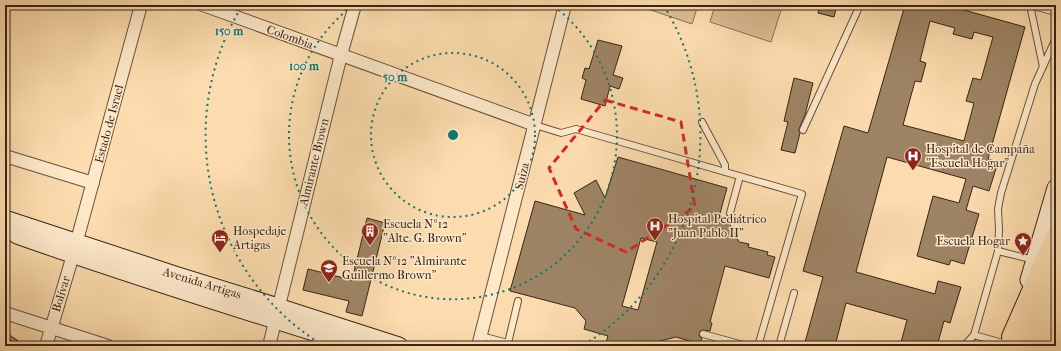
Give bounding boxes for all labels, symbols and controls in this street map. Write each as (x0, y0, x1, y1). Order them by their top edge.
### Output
street label: Colombia (265, 22, 316, 52)
text: 150 m (215, 24, 244, 38)
text: 100 m (289, 59, 320, 73)
text: 50 m (383, 70, 408, 84)
street label: Estado de Israel (92, 83, 126, 165)
street label: Almirante Brown (296, 117, 332, 208)
centre of rings (446, 128, 460, 142)
place label: Hospital de Campaña "Escuela Hogar" (926, 142, 1035, 170)
hospital icon: Hospital de Campaña "Escuela Hogar" (903, 146, 923, 171)
street label: Suiza (512, 161, 532, 191)
place label: Hospital Pediátrico "Juan Pablo II" (668, 212, 766, 240)
hospital icon: Hospital Pediátrico "Juan Pablo II" (645, 216, 665, 241)
place label: Escuela Nº12 "Alte. G. Brown" (383, 217, 467, 245)
building icon: Escuela Nº12 "Alte. G. Brown" (360, 221, 380, 246)
place label: Hospedaje Artigas (232, 224, 286, 252)
hotel icon: Hospedaje Artigas (210, 228, 230, 253)
place icon: Escuela Hogar (1013, 231, 1033, 256)
place label: Escuela Hogar (936, 234, 1011, 248)
place label: Escuela Nº12 "Almirante Guillermo Brown" (342, 254, 467, 282)
school or university icon: Escuela Nº12 "Almirante Guillermo Brown" (319, 258, 339, 283)
street label: Avenida Artigas (160, 264, 244, 302)
street label: Bolívar (49, 273, 73, 314)

